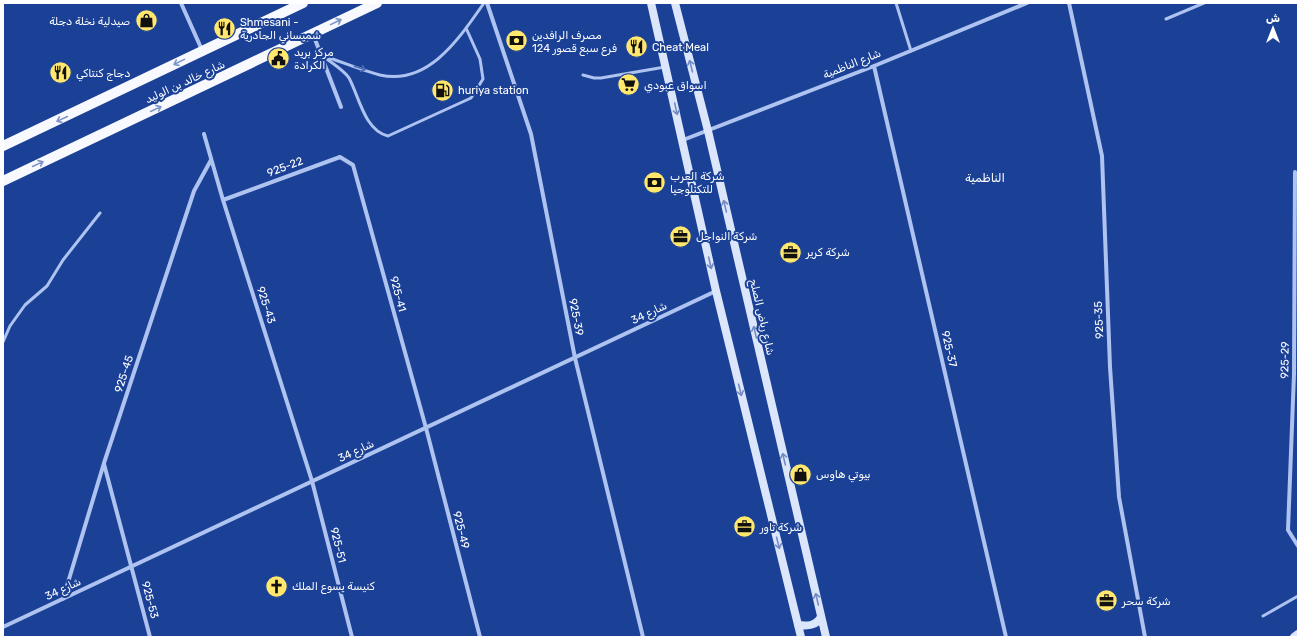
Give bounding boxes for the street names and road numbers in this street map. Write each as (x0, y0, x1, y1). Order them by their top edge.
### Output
street label: شارع الناظمية (821, 46, 884, 83)
street label: شارع خالد بن الوليد (143, 58, 228, 108)
street label: 925-22 (265, 154, 305, 180)
street label: 925-41 (387, 275, 409, 313)
street label: شارع رياض الصلح (745, 277, 777, 357)
street label: 925-43 (254, 285, 278, 326)
street label: 925-39 (566, 297, 586, 337)
street label: شارع 34 (629, 299, 670, 329)
street label: 925-35 (1092, 300, 1106, 339)
street label: 925-37 (939, 330, 960, 369)
street label: 925-29 (1278, 341, 1292, 379)
street label: 925-45 (112, 353, 136, 394)
street label: شارع 34 (336, 437, 377, 467)
street label: 925-49 (450, 510, 472, 550)
street label: 925-51 (327, 526, 349, 564)
street label: شارع 34 (43, 575, 84, 605)
street label: 925-53 (139, 580, 161, 620)

